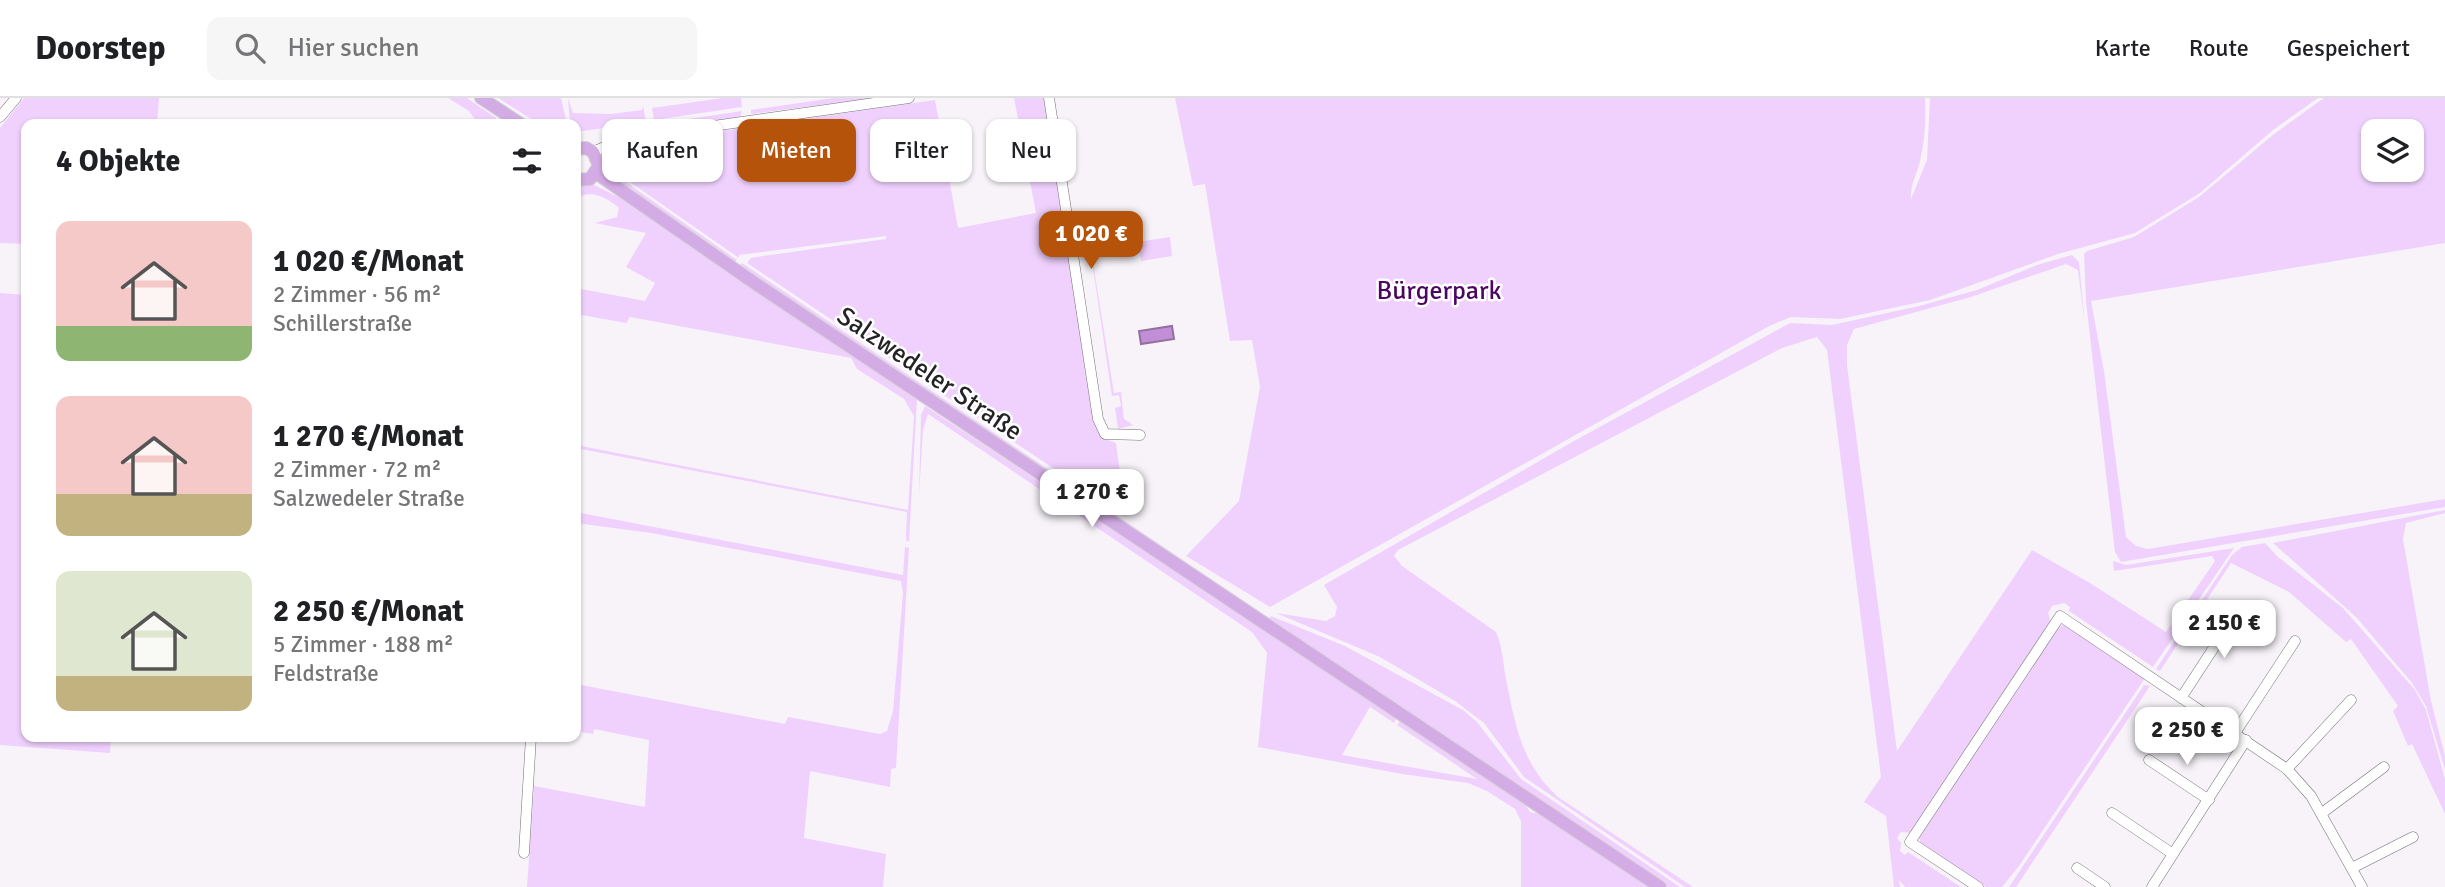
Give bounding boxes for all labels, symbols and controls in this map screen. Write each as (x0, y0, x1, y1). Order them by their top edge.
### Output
search box (207, 17, 697, 80)
text: Doorstep (35, 28, 165, 69)
icon: search (231, 29, 269, 67)
text: Hier suchen (287, 32, 419, 64)
text: Karte (2095, 33, 2151, 63)
text: Route (2189, 33, 2249, 63)
text: Gespeichert (2287, 33, 2410, 63)
chip: Kaufen (602, 119, 723, 182)
chip: Mieten (737, 119, 856, 182)
chip: Filter (870, 119, 972, 182)
chip: Neu (986, 119, 1076, 182)
map controls (2361, 119, 2424, 182)
button: layers (2361, 119, 2424, 182)
icon: filters (508, 142, 546, 180)
text: 4 Objekte (56, 143, 180, 180)
pin: 1 020 € (1026, 212, 1156, 271)
text: 1 020 € (1055, 219, 1127, 248)
text: 1 020 €/Monat (273, 243, 464, 280)
icon: home (112, 249, 196, 333)
park label: Bürgerpark (1376, 275, 1502, 307)
text: 2 Zimmer · 56 m² (273, 280, 441, 309)
street label: Salzwedeler Straße (831, 300, 1028, 448)
text: Schillerstraße (273, 309, 412, 338)
text: 1 270 €/Monat (273, 418, 464, 455)
icon: home (112, 424, 196, 508)
text: 2 Zimmer · 72 m² (273, 455, 441, 484)
pin: 1 270 € (1027, 470, 1157, 529)
text: 1 270 € (1056, 477, 1128, 506)
text: Salzwedeler Straße (273, 484, 465, 513)
text: 2 250 €/Monat (273, 593, 464, 630)
icon: home (112, 599, 196, 683)
pin: 2 150 € (2159, 601, 2289, 660)
text: 2 150 € (2188, 608, 2260, 637)
text: 5 Zimmer · 188 m² (273, 630, 454, 659)
text: Feldstraße (273, 659, 379, 688)
pin: 2 250 € (2122, 708, 2252, 767)
text: 2 250 € (2151, 715, 2223, 744)

